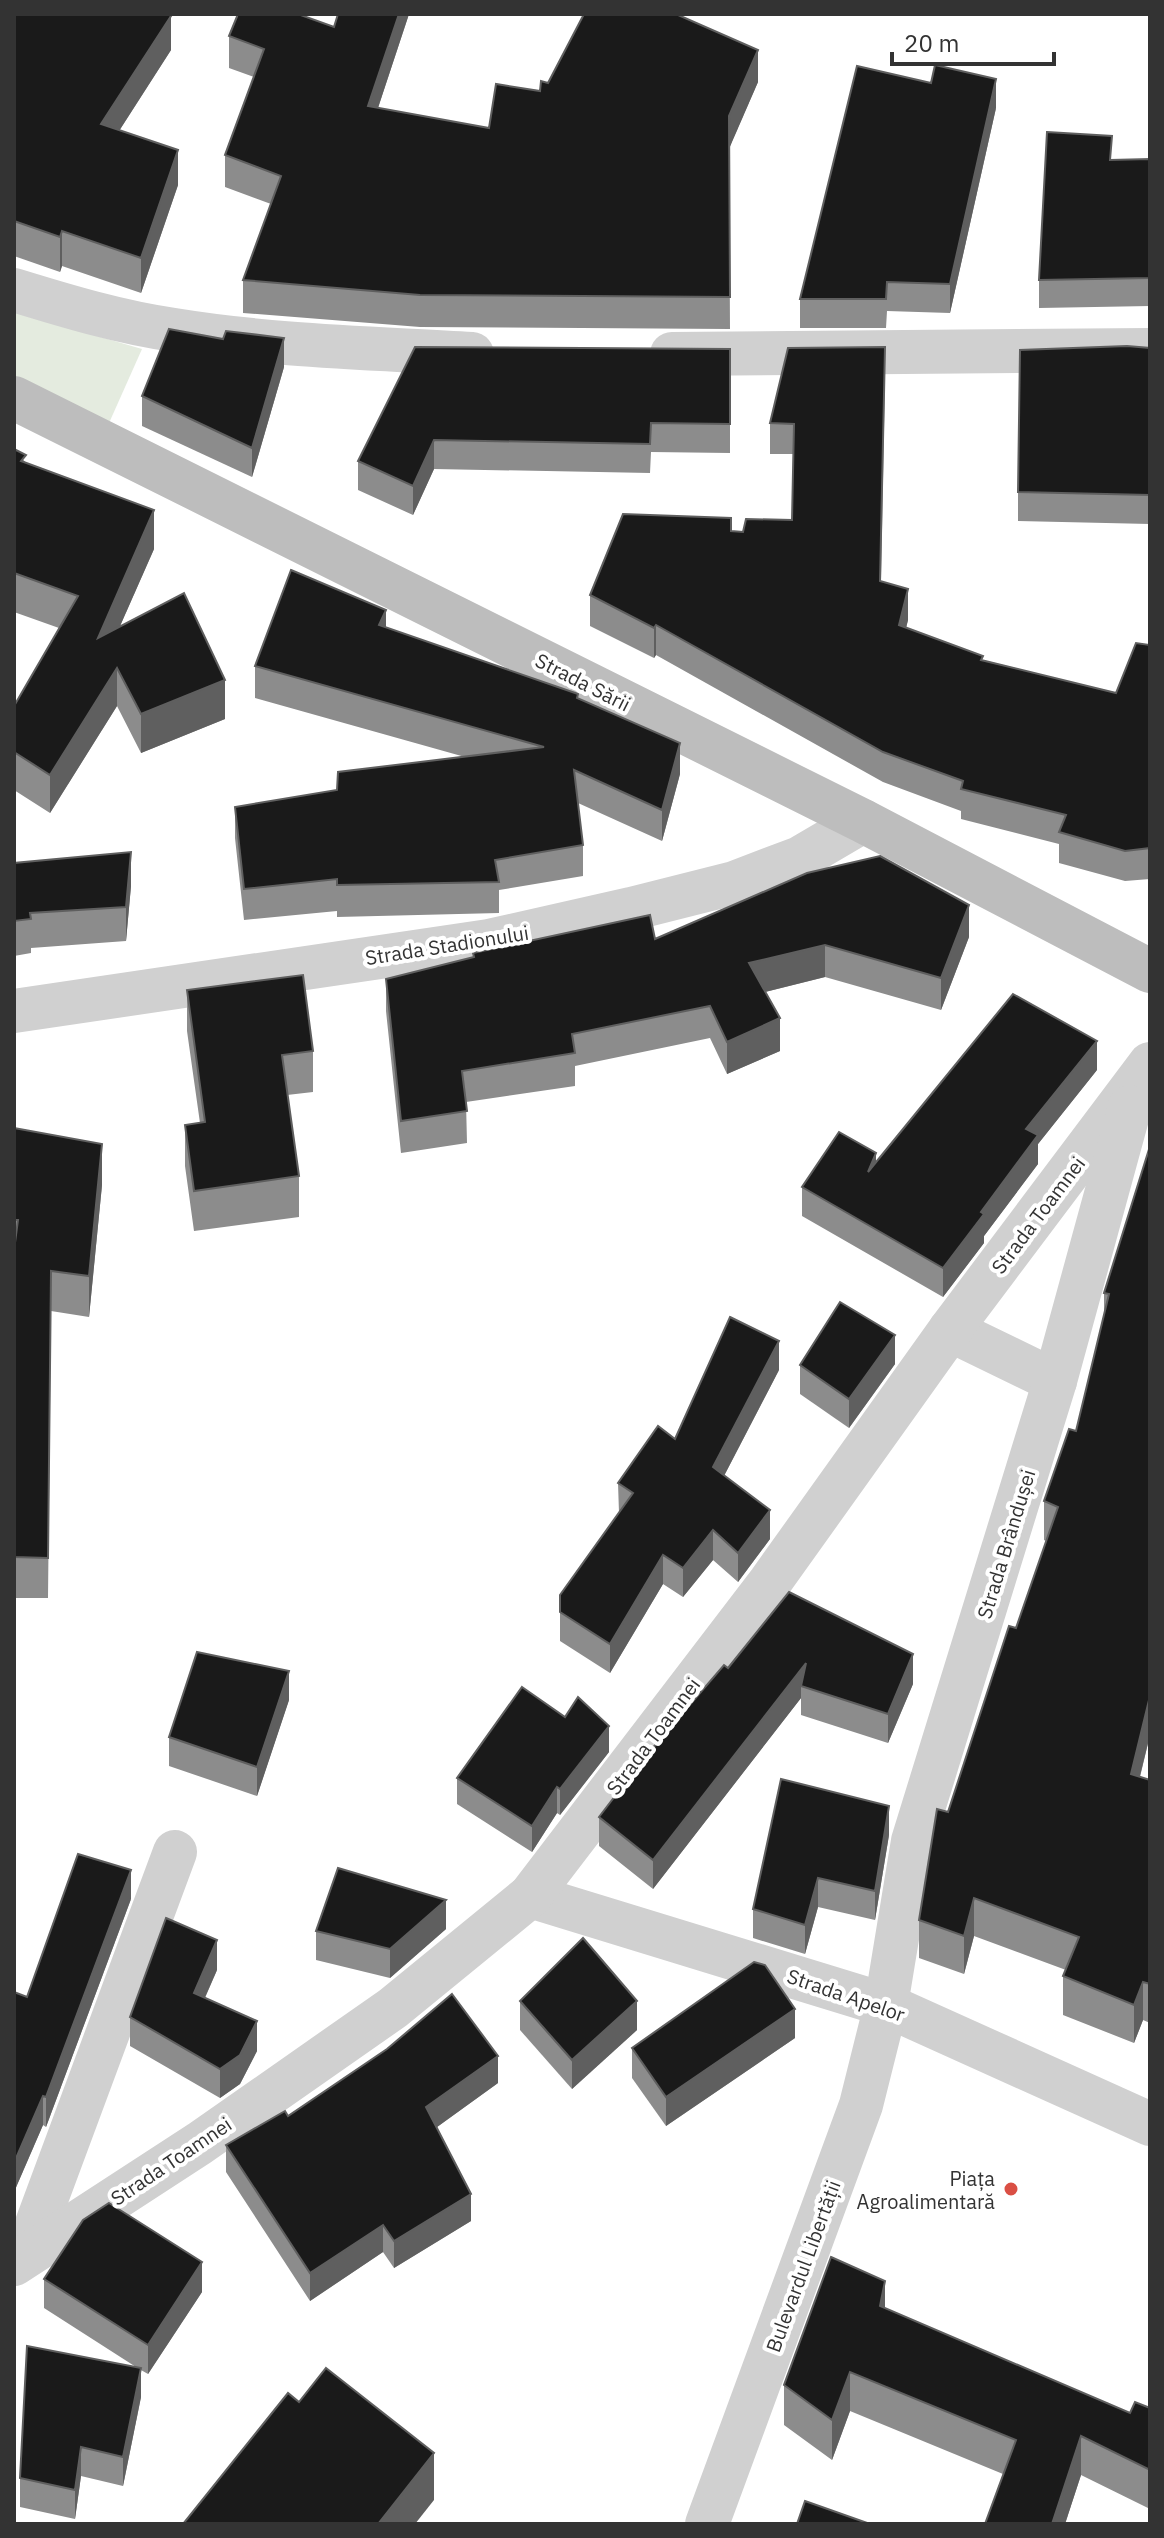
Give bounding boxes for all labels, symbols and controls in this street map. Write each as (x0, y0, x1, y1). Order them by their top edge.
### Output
scale bar (892, 16, 1054, 66)
text: 20 m (904, 27, 959, 59)
street label: Strada Sării (531, 647, 635, 717)
street label: Strada Stadionului (363, 919, 531, 971)
street label: Strada Toamnei (985, 1151, 1091, 1279)
street label: Strada Brândușei (970, 1466, 1042, 1622)
street label: Strada Toamnei (600, 1672, 706, 1800)
street label: Strada Apelor (783, 1962, 909, 2028)
street label: Strada Toamnei (105, 2111, 237, 2211)
place label: Piața Agroalimentară (857, 2165, 995, 2215)
street label: Bulevardul Libertății (759, 2176, 847, 2356)
marker: Piața Agroalimentară (1002, 2180, 1020, 2198)

